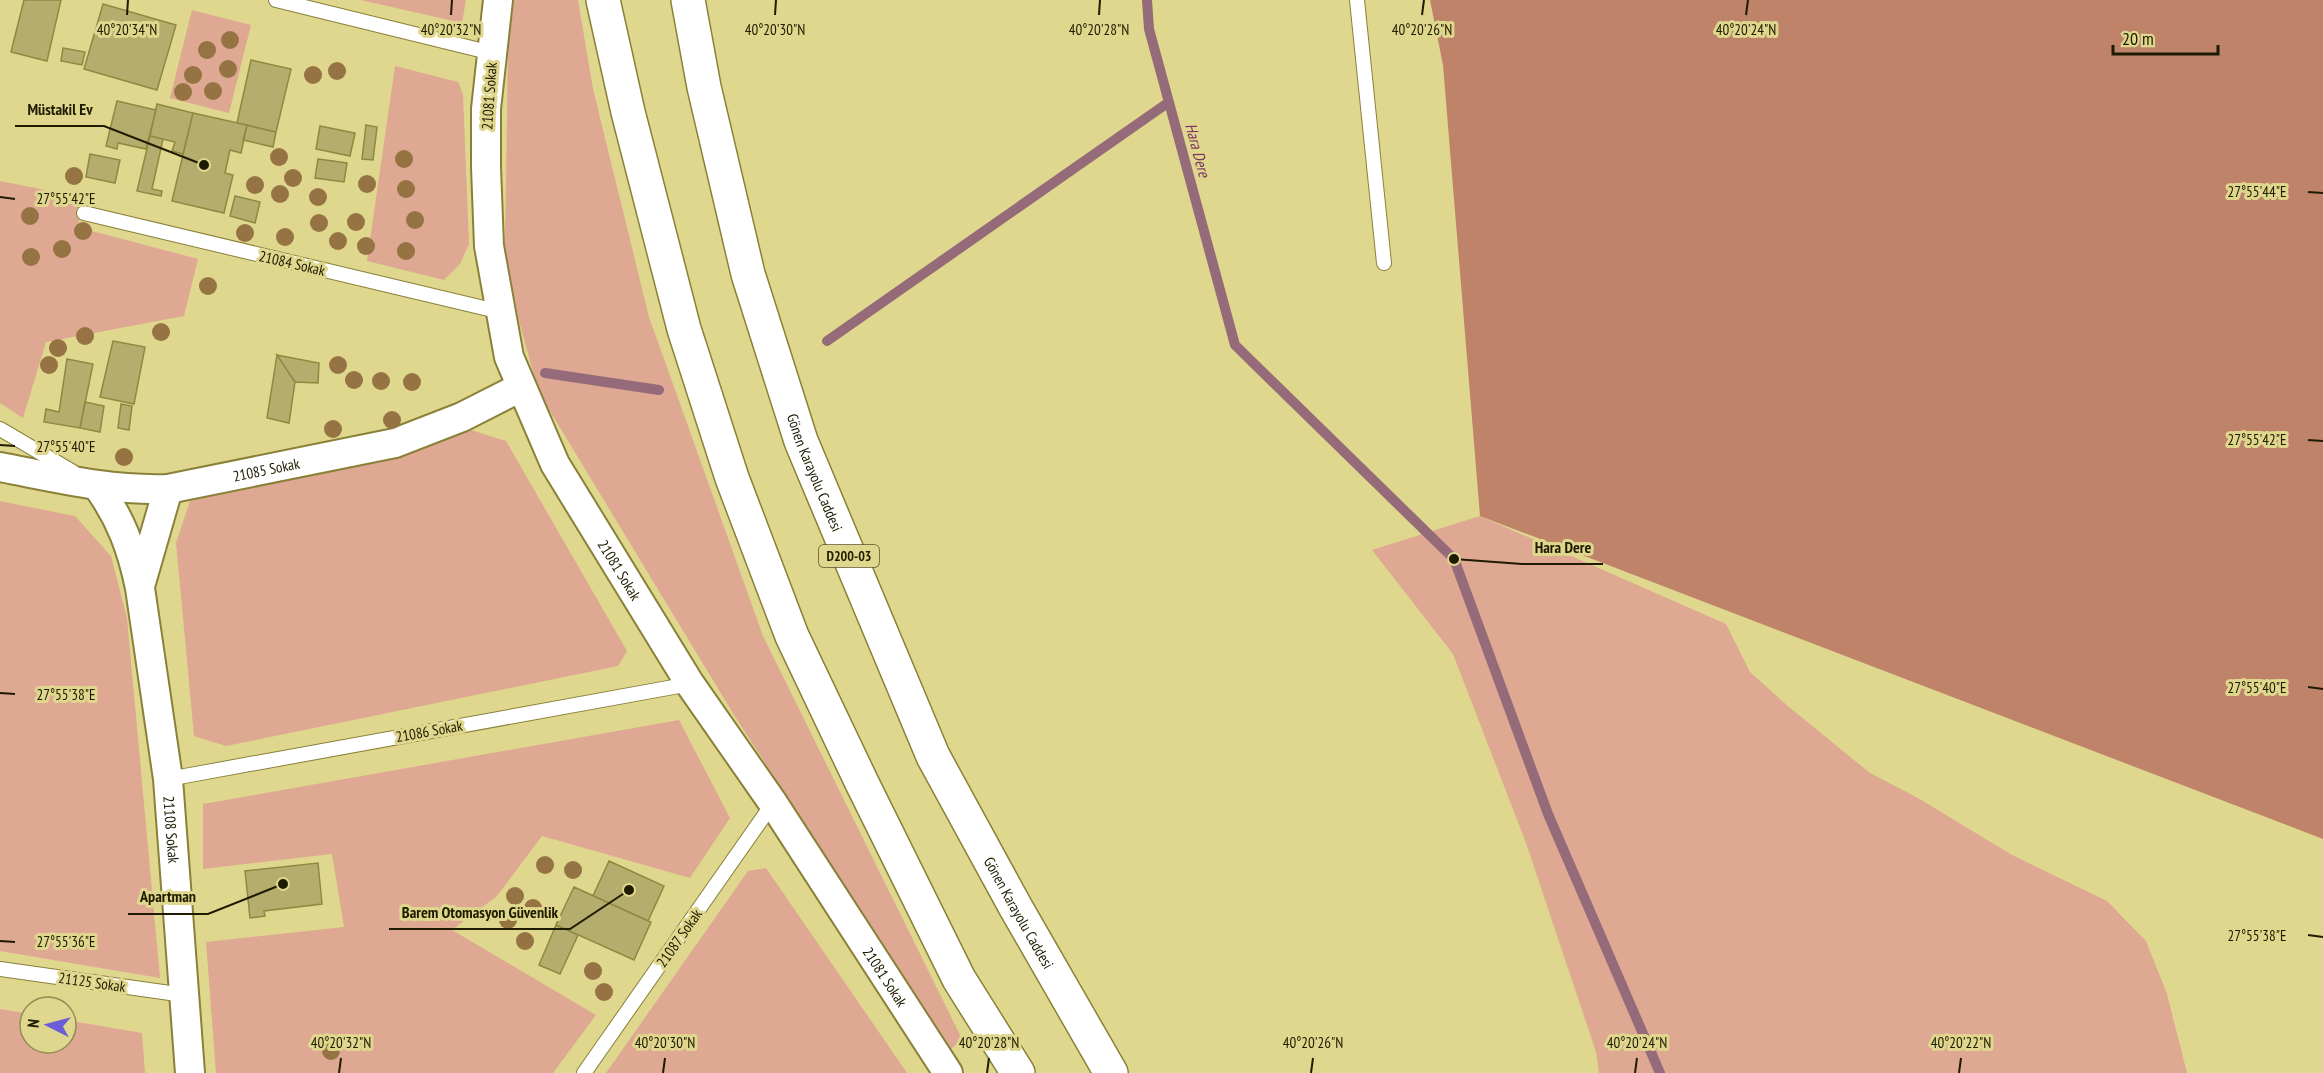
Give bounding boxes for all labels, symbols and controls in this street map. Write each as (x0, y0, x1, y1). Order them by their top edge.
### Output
scale bar (2113, 18, 2218, 56)
text: 40°20'34"N (97, 20, 157, 39)
text: 40°20'32"N (421, 20, 481, 39)
text: 40°20'30"N (745, 20, 805, 39)
text: 40°20'28"N (1069, 20, 1129, 39)
text: 40°20'26"N (1392, 20, 1452, 39)
text: 40°20'24"N (1716, 20, 1776, 39)
text: 20 m (2122, 27, 2154, 50)
street label: 21081 Sokak (477, 62, 501, 130)
callout: Müstakil Ev (15, 92, 104, 126)
text: Müstakil Ev (27, 99, 93, 119)
water label: Hara Dere (1181, 121, 1215, 181)
text: 27°55'44"E (2227, 182, 2287, 201)
text: 27°55'42"E (36, 189, 96, 208)
street label: 21084 Sokak (257, 246, 327, 280)
street label: Gönen Karayolu Caddesi (783, 411, 847, 534)
text: 27°55'42"E (2227, 430, 2287, 449)
text: 27°55'40"E (36, 437, 96, 456)
street label: 21085 Sokak (231, 453, 301, 485)
callout: Hara Dere (1522, 530, 1603, 564)
street label: 21081 Sokak (594, 536, 646, 604)
text: Hara Dere (1535, 537, 1591, 557)
road number: D200-03 (819, 545, 879, 567)
text: 27°55'40"E (2227, 678, 2287, 697)
text: 27°55'38"E (36, 685, 96, 704)
street label: 21086 Sokak (394, 716, 464, 746)
street label: 21108 Sokak (160, 795, 184, 864)
street label: Gönen Karayolu Caddesi (980, 853, 1058, 972)
callout: Apartman (128, 880, 208, 914)
text: Apartman (139, 886, 196, 906)
callout: Barem Otomasyon Güvenlik (389, 895, 570, 929)
text: Barem Otomasyon Güvenlik (402, 902, 559, 922)
street label: 21087 Sokak (652, 905, 706, 971)
text: 27°55'38"E (2227, 926, 2287, 945)
text: 27°55'36"E (36, 932, 96, 951)
street label: 21081 Sokak (859, 943, 912, 1010)
street label: 21125 Sokak (57, 968, 127, 996)
north arrow (18, 995, 78, 1055)
text: N (23, 1018, 43, 1029)
text: 40°20'32"N (311, 1033, 371, 1052)
text: 40°20'30"N (635, 1033, 695, 1052)
text: 40°20'28"N (959, 1033, 1019, 1052)
text: 40°20'26"N (1283, 1033, 1343, 1052)
text: 40°20'24"N (1607, 1033, 1667, 1052)
text: 40°20'22"N (1931, 1033, 1991, 1052)

